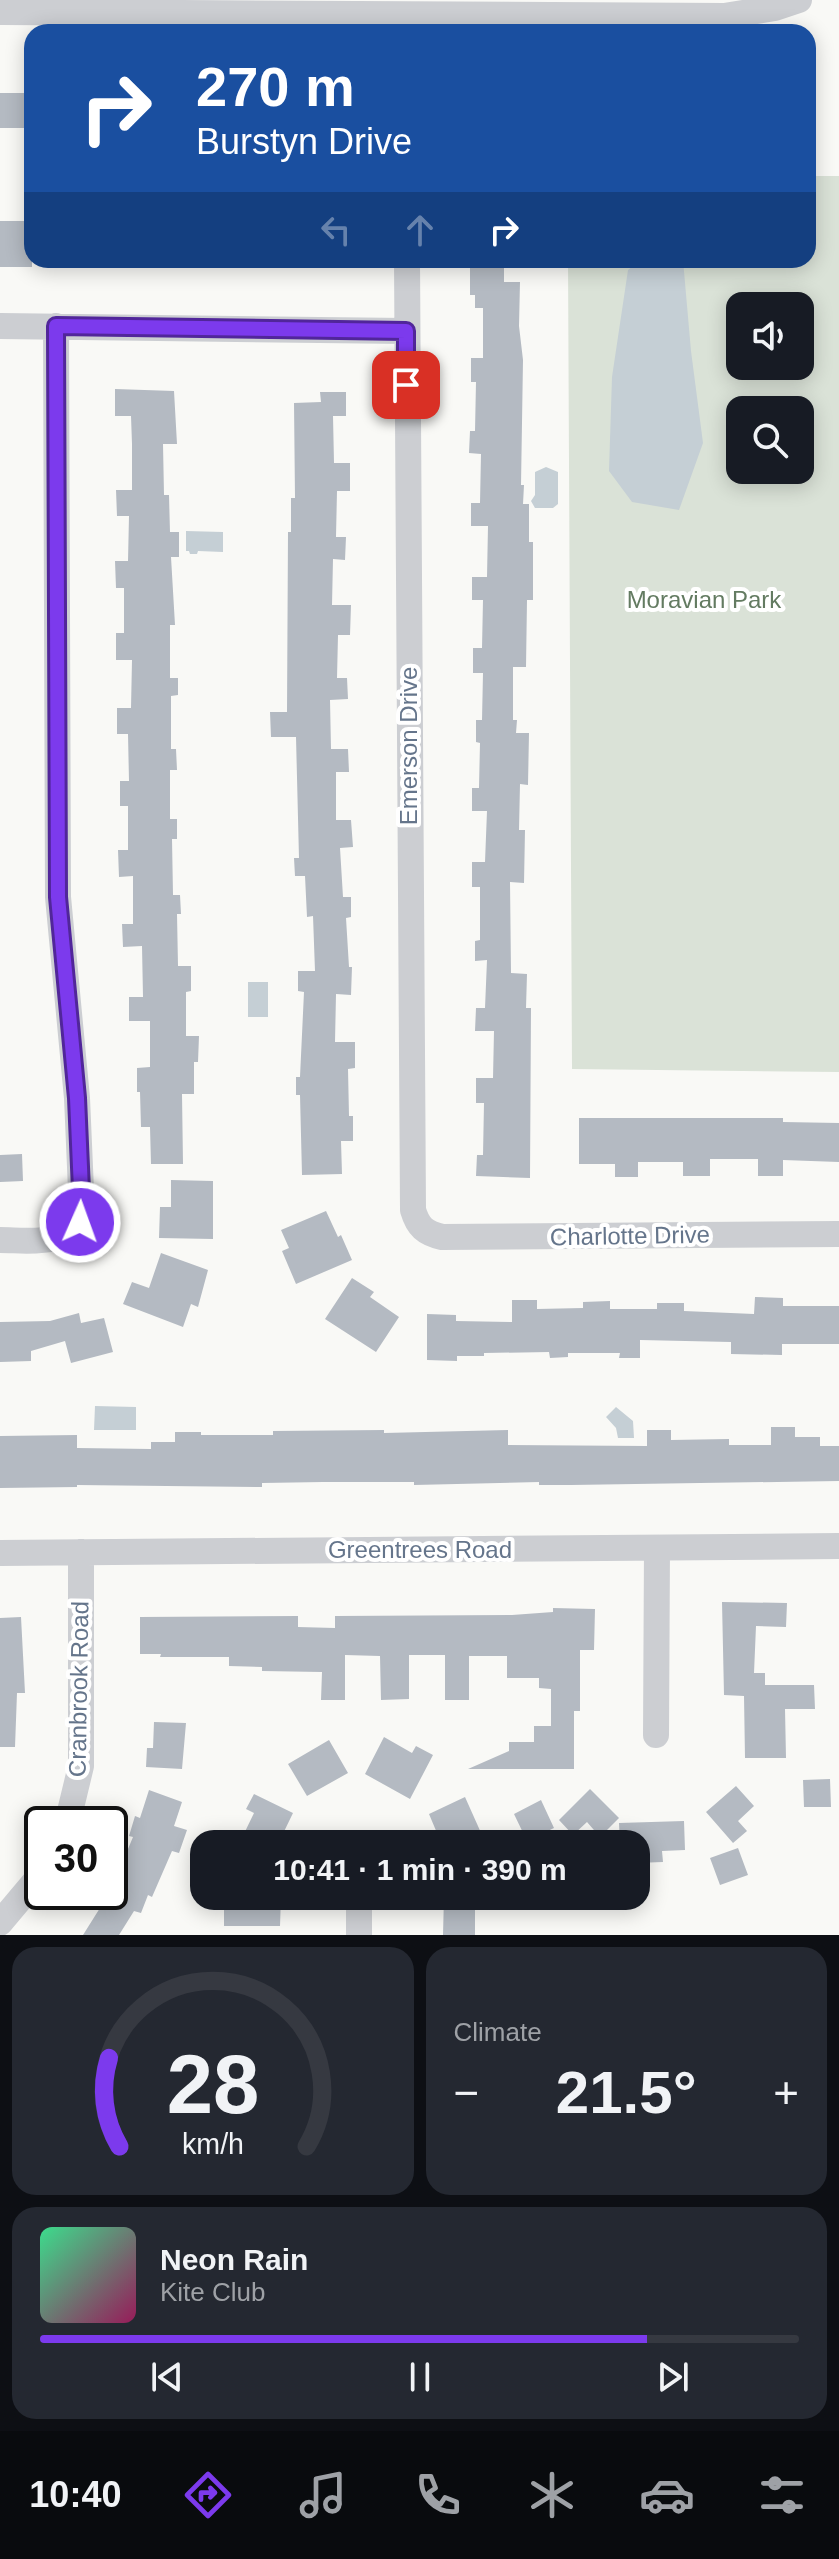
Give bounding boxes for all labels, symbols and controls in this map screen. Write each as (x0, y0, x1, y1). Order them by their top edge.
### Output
text: 270 m (196, 55, 355, 118)
icon: right (64, 56, 168, 160)
text: Burstyn Drive (196, 121, 412, 162)
icon: left (314, 208, 358, 252)
icon: ahead (398, 208, 442, 252)
icon: right (482, 208, 526, 252)
map controls (726, 292, 814, 484)
button: sound (726, 292, 814, 380)
pin (372, 351, 440, 419)
icon: arrive (384, 363, 428, 407)
button: search (726, 396, 814, 484)
park label: Moravian Park (627, 586, 782, 613)
street label: Emerson Drive (395, 667, 422, 825)
position arrow (38, 1180, 122, 1264)
street label: Charlotte Drive (550, 1221, 710, 1250)
street label: Greentrees Road (328, 1536, 512, 1563)
street label: Cranbrook Road (63, 1601, 94, 1777)
speed limit sign: 30 (24, 1806, 128, 1910)
text: 10:41 · 1 min · 390 m (273, 1853, 567, 1886)
text: Climate (454, 2017, 542, 2047)
text: 28 (166, 2038, 259, 2131)
text: 21.5° (556, 2059, 697, 2126)
text: − (454, 2068, 479, 2117)
text: + (773, 2068, 799, 2117)
text: km/h (182, 2128, 244, 2160)
text: Neon Rain (160, 2243, 308, 2276)
text: Kite Club (160, 2277, 266, 2307)
icon: previous (145, 2355, 189, 2399)
icon: pause (398, 2355, 442, 2399)
icon: next (651, 2355, 695, 2399)
icon: directions (180, 2467, 236, 2523)
icon: music (295, 2467, 351, 2523)
icon: phone (410, 2467, 466, 2523)
icon: climate (524, 2467, 580, 2523)
icon: car (639, 2467, 695, 2523)
icon: filters (754, 2467, 810, 2523)
text: 10:40 (29, 2474, 121, 2515)

